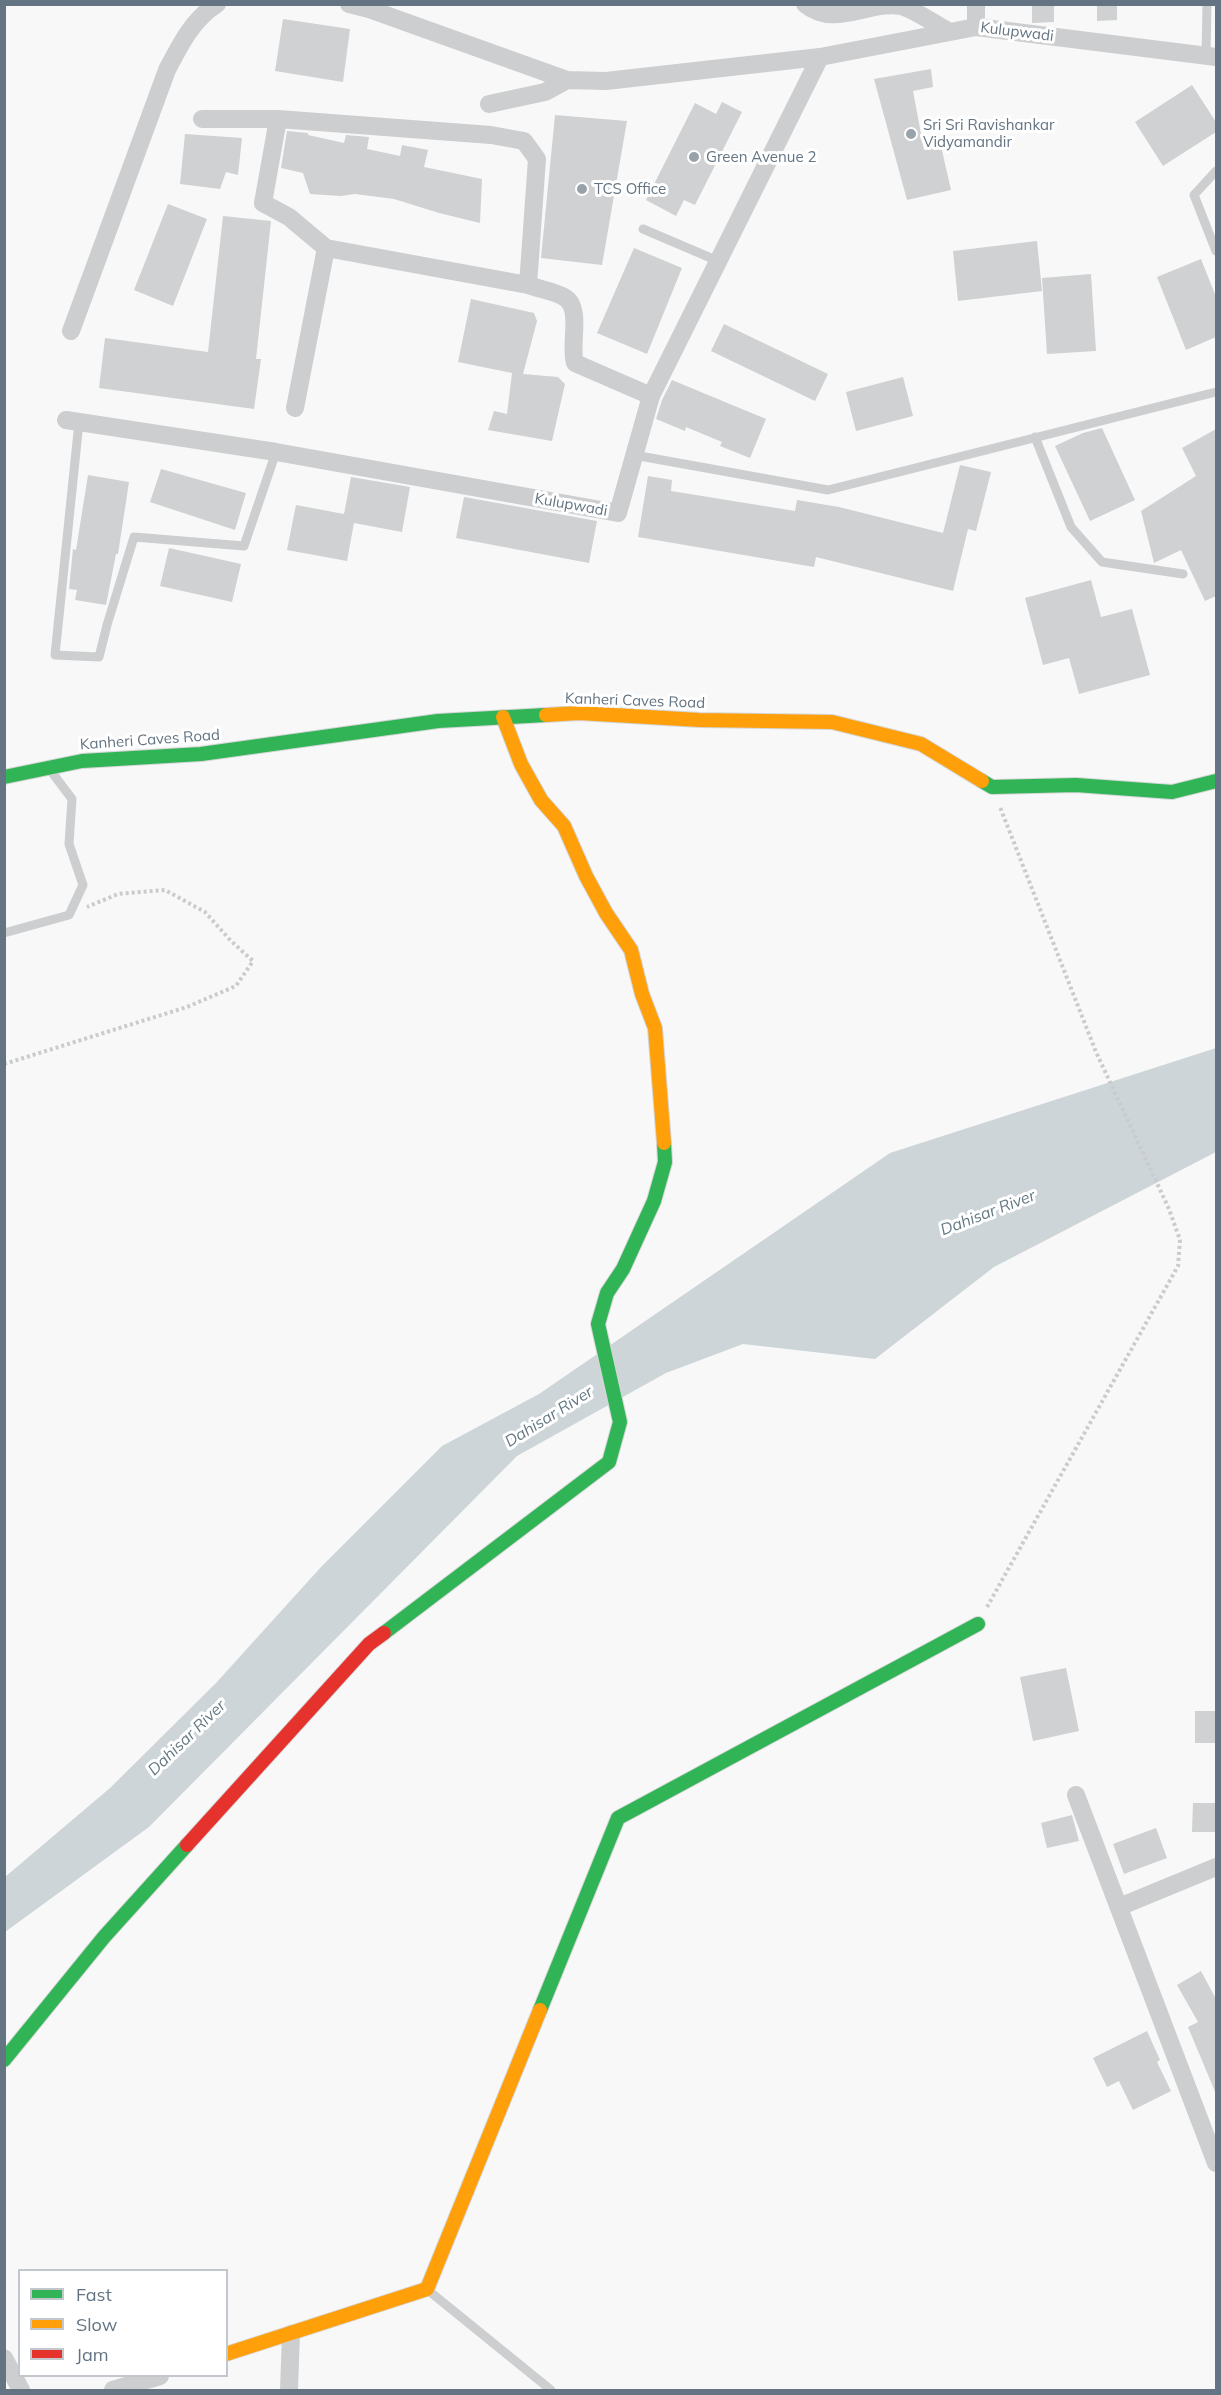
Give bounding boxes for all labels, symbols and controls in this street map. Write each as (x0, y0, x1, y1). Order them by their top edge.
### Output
street label: Kulupwadi (979, 19, 1055, 45)
place label: Sri Sri Ravishankar Vidyamandir (923, 116, 1054, 151)
marker: Sri Sri Ravishankar Vidyamandir (904, 127, 918, 141)
place label: Green Avenue 2 (706, 148, 817, 166)
marker: Green Avenue 2 (687, 150, 701, 164)
place label: TCS Office (594, 180, 666, 198)
marker: TCS Office (575, 182, 589, 196)
street label: Kulupwadi (533, 490, 609, 520)
street label: Kanheri Caves Road (565, 690, 705, 712)
street label: Kanheri Caves Road (79, 726, 221, 754)
water label: Dahisar River (938, 1186, 1038, 1240)
water label: Dahisar River (501, 1382, 597, 1452)
water label: Dahisar River (144, 1696, 230, 1780)
legend (18, 2269, 228, 2377)
text: Fast (76, 2283, 112, 2306)
text: Slow (76, 2313, 117, 2336)
text: Jam (76, 2343, 109, 2366)

